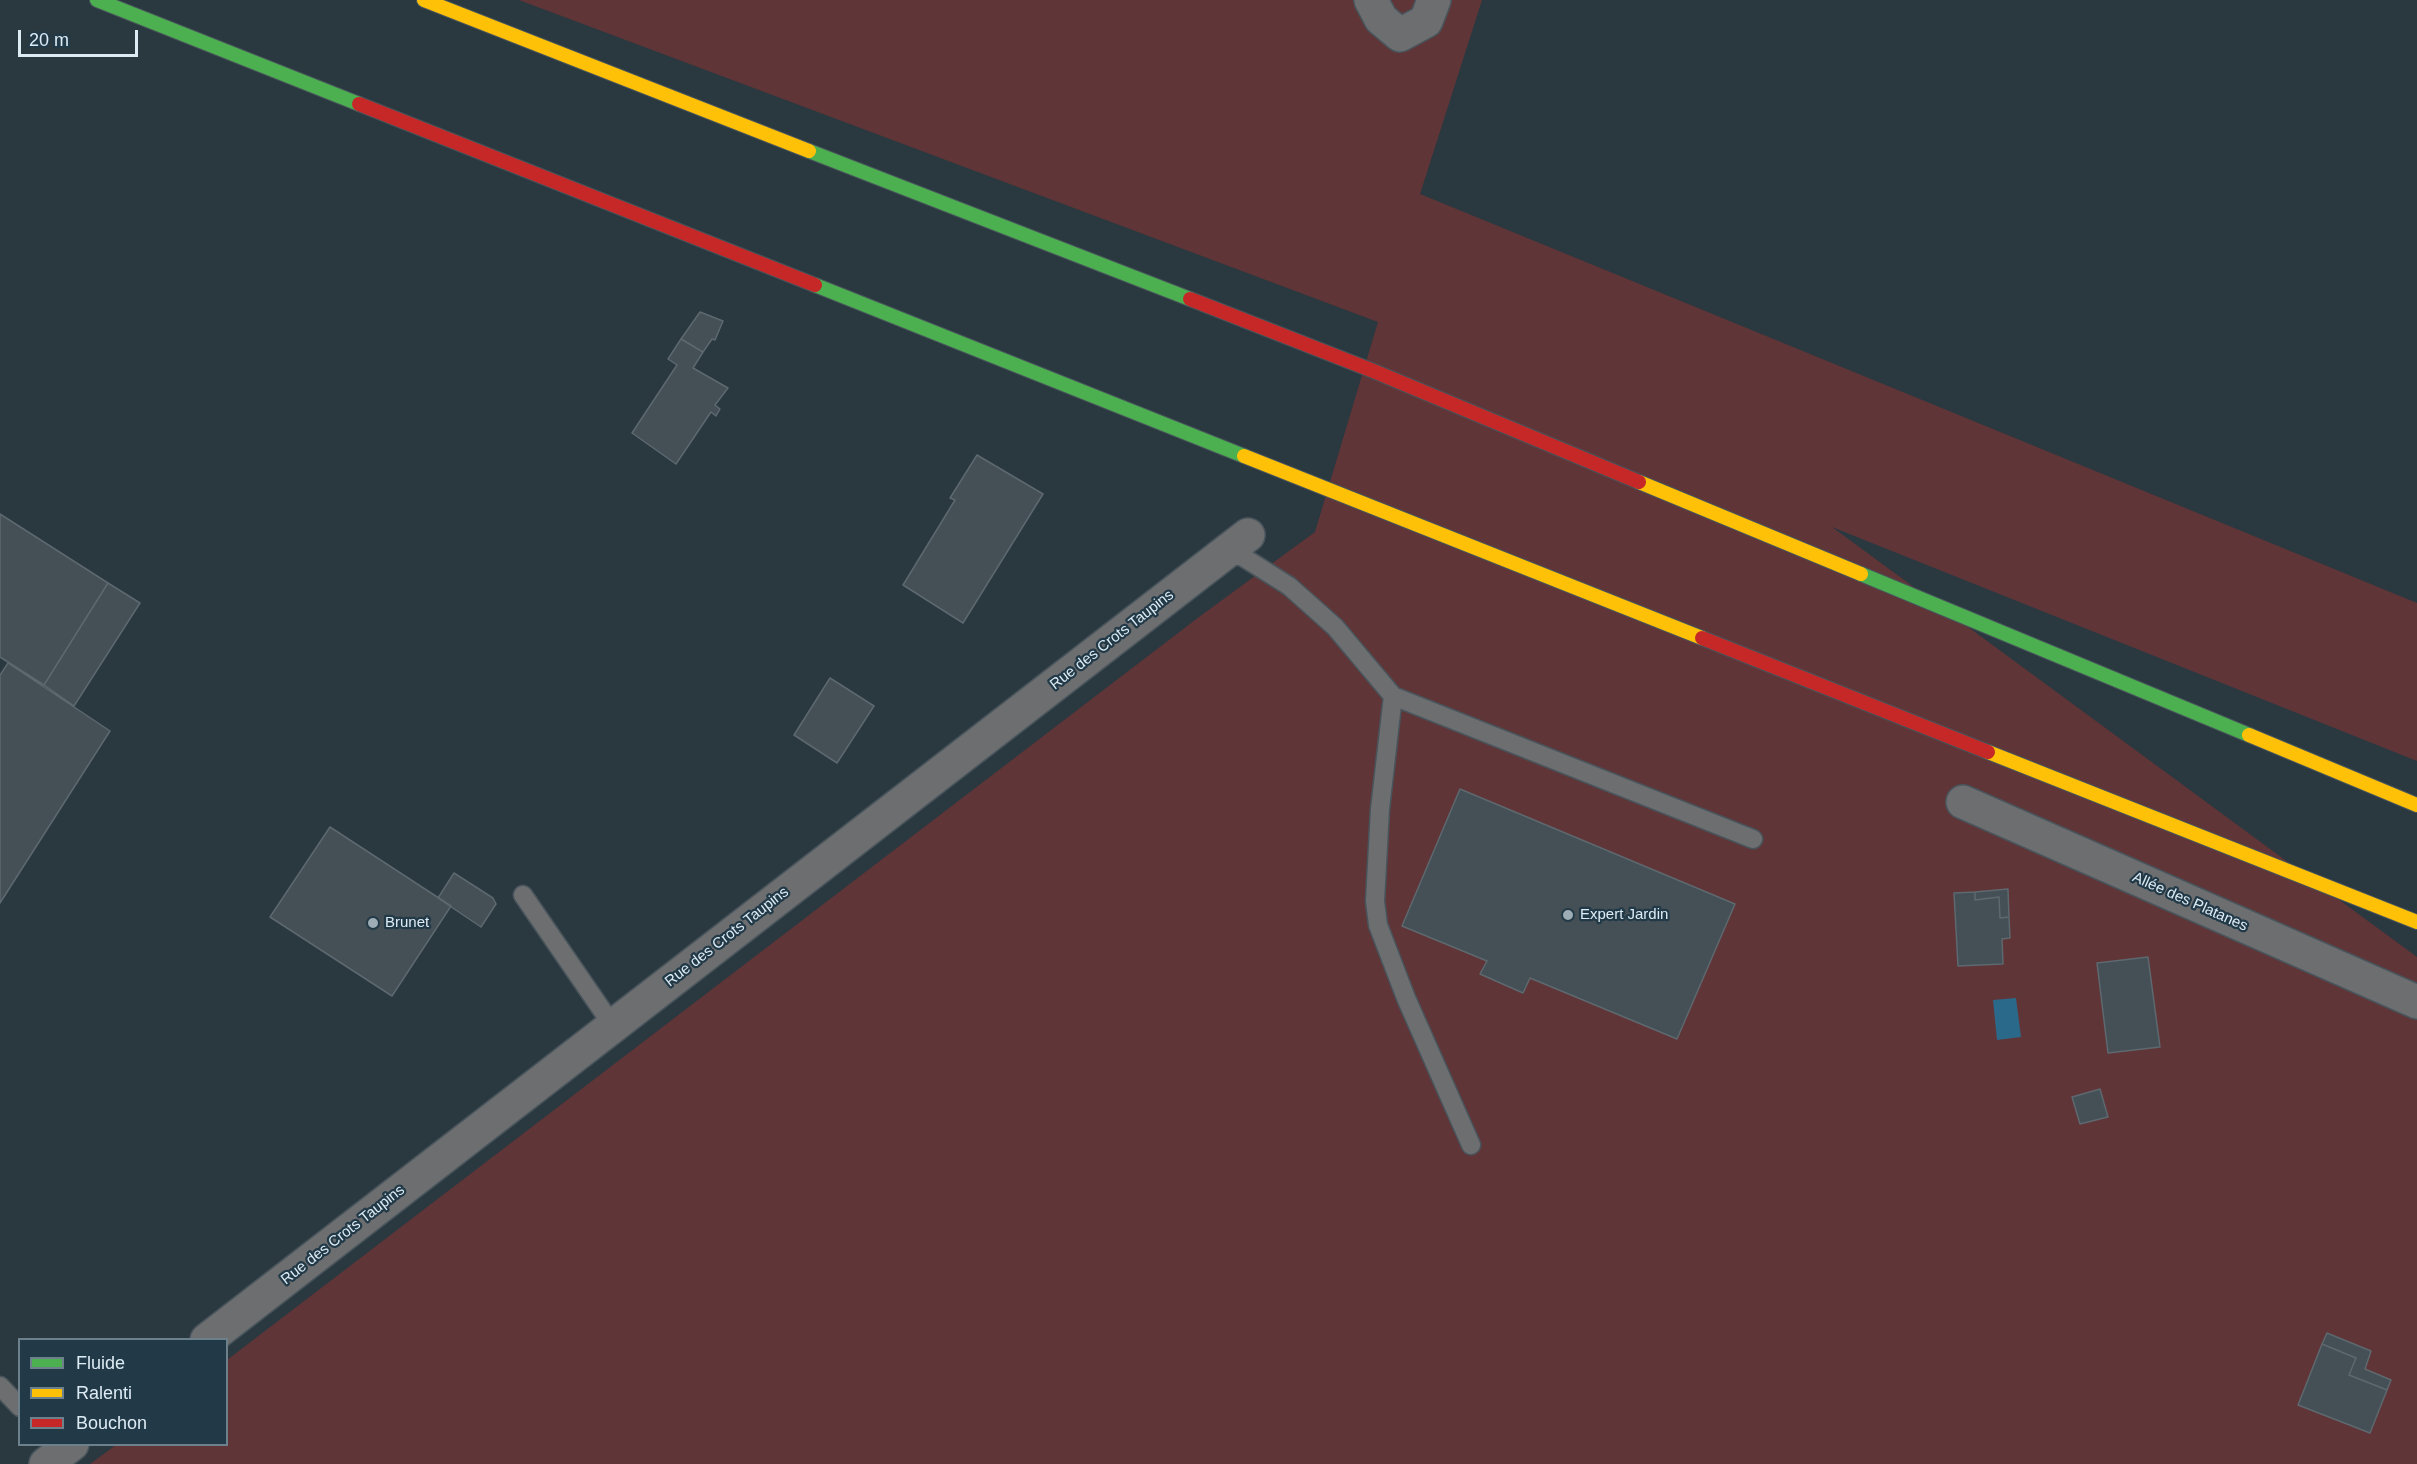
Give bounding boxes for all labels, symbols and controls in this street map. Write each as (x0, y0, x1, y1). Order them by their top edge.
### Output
scale bar (21, 18, 141, 56)
text: 20 m (29, 30, 69, 50)
street label: Rue des Crots Taupins (1047, 586, 1177, 694)
street label: Allée des Platanes (2130, 869, 2250, 935)
street label: Rue des Crots Taupins (662, 883, 792, 991)
place label: Expert Jardin (1580, 906, 1668, 924)
marker: Expert Jardin (1561, 908, 1575, 922)
place label: Brunet (385, 914, 429, 932)
marker: Brunet (366, 916, 380, 930)
street label: Rue des Crots Taupins (278, 1181, 408, 1289)
legend (18, 1338, 228, 1446)
text: Fluide (76, 1353, 125, 1373)
text: Ralenti (76, 1383, 132, 1403)
text: Bouchon (76, 1413, 147, 1433)

